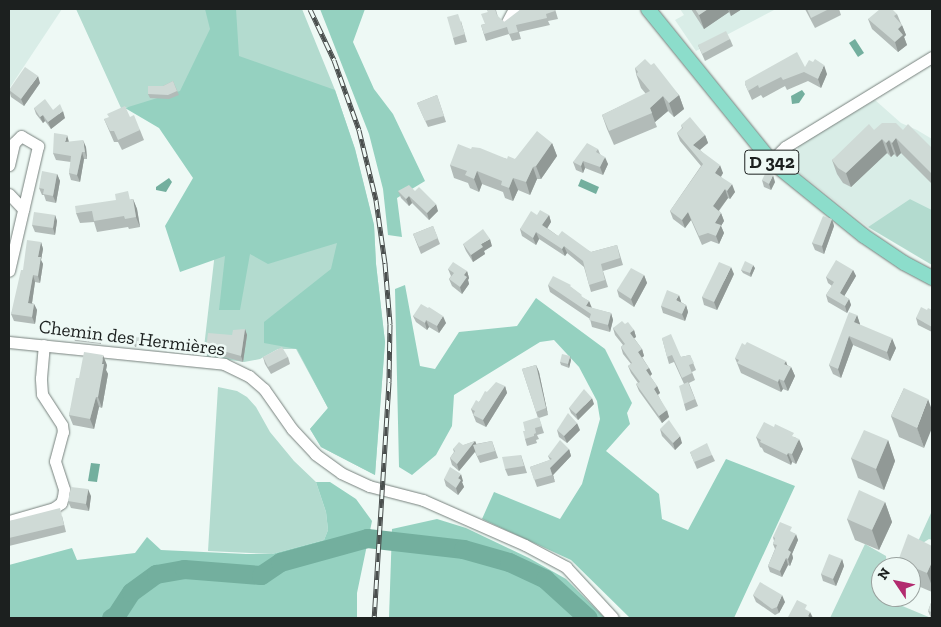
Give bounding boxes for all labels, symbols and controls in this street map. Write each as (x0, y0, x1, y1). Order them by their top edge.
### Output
road number: D 342 (743, 146, 801, 178)
street label: Chemin des Hermières (38, 315, 226, 361)
north arrow (871, 557, 921, 607)
text: N (874, 565, 894, 583)

